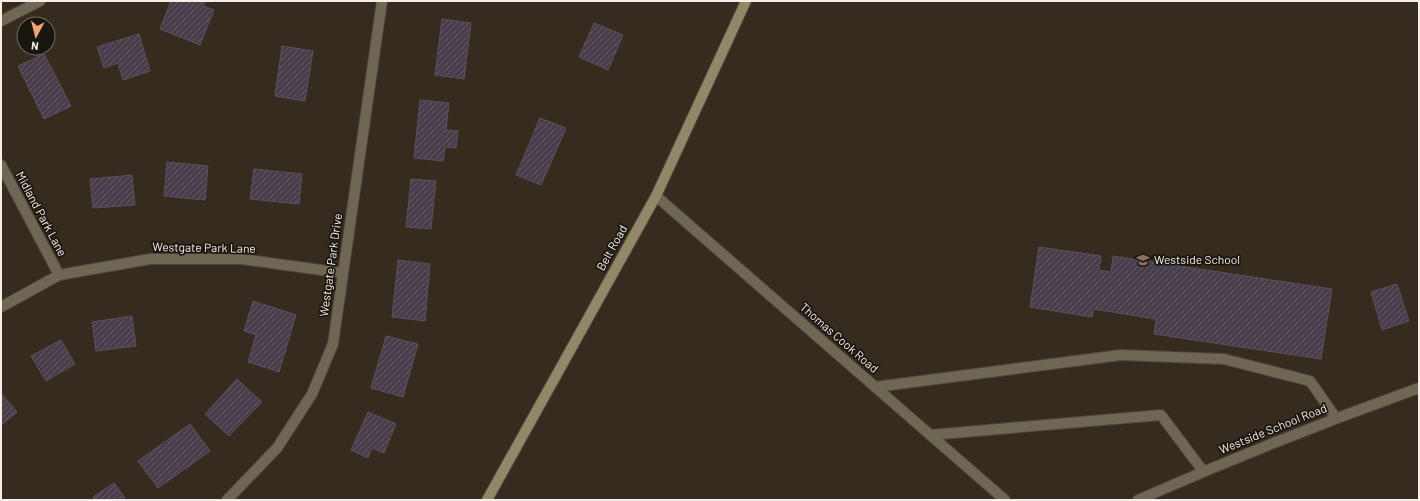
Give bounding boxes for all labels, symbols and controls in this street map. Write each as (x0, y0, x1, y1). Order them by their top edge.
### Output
north arrow (16, 16, 56, 56)
text: N (30, 40, 39, 53)
street label: Midland Park Lane (14, 169, 70, 258)
street label: Westgate Park Drive (316, 212, 344, 318)
street label: Belt Road (593, 222, 629, 273)
street label: Westgate Park Lane (152, 239, 256, 255)
school or university icon: Westside School (1135, 252, 1151, 268)
place label: Westside School (1154, 252, 1240, 266)
street label: Thomas Cook Road (798, 299, 882, 375)
street label: Westside School Road (1217, 400, 1329, 456)

